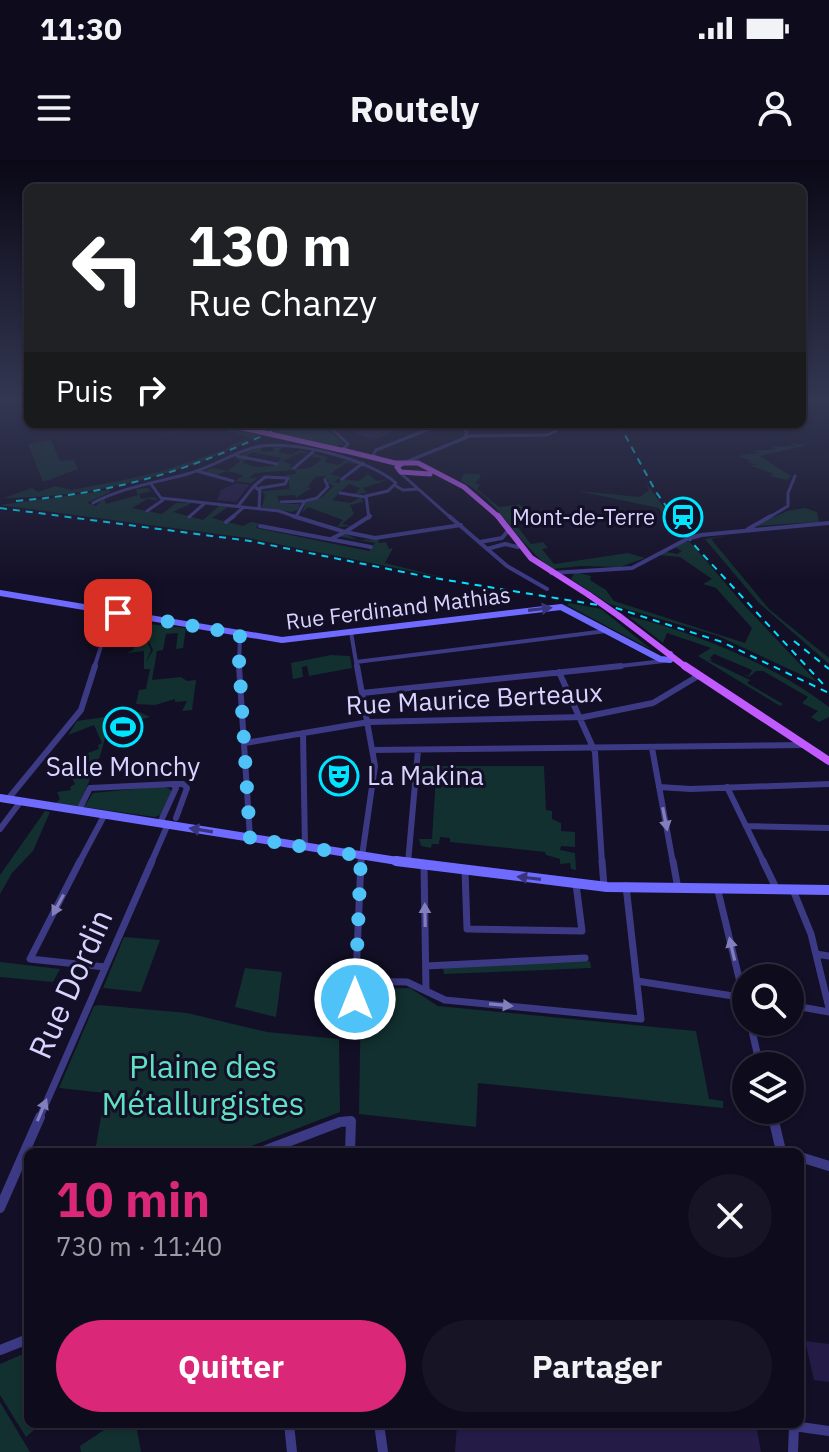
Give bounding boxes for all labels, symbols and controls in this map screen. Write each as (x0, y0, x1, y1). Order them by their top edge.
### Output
text: 11:30 (40, 9, 122, 48)
text: Routely (350, 85, 479, 132)
icon: menu (32, 86, 76, 130)
icon: person (753, 86, 797, 130)
text: 130 m (188, 209, 352, 281)
icon: left (56, 216, 160, 320)
text: Rue Chanzy (188, 279, 377, 326)
icon: right (129, 368, 173, 412)
text: Puis (56, 371, 113, 410)
station icon: Mont-de-Terre (662, 496, 704, 538)
place label: Mont-de-Terre (512, 502, 655, 531)
pin (84, 579, 152, 647)
street label: Rue Ferdinand Mathias (284, 579, 512, 636)
icon: arrive (96, 591, 140, 635)
one-way arrow (528, 602, 553, 615)
street label: Rue Maurice Berteaux (345, 674, 603, 722)
sports icon: Salle Monchy (102, 706, 144, 748)
place label: Salle Monchy (46, 749, 200, 783)
theatre icon: La Makina (318, 755, 360, 797)
place label: La Makina (367, 758, 484, 792)
one-way arrow (659, 806, 672, 831)
one-way arrow (188, 823, 213, 836)
one-way arrow (516, 872, 541, 885)
one-way arrow (51, 894, 65, 916)
street label: Rue Dordin (18, 902, 122, 1065)
one-way arrow (419, 902, 431, 927)
one-way arrow (725, 936, 738, 961)
position arrow (313, 957, 397, 1041)
map controls (732, 964, 804, 1124)
button: search (732, 964, 804, 1036)
one-way arrow (489, 999, 514, 1012)
park label: Plaine des Métallurgistes (102, 1045, 304, 1124)
button: layers (732, 1052, 804, 1124)
one-way arrow (36, 1099, 49, 1122)
text: 10 min (56, 1168, 210, 1230)
button: close (688, 1174, 772, 1258)
text: 730 m · 11:40 (56, 1229, 222, 1263)
button: Quitter (56, 1320, 406, 1412)
button: Partager (422, 1320, 772, 1412)

